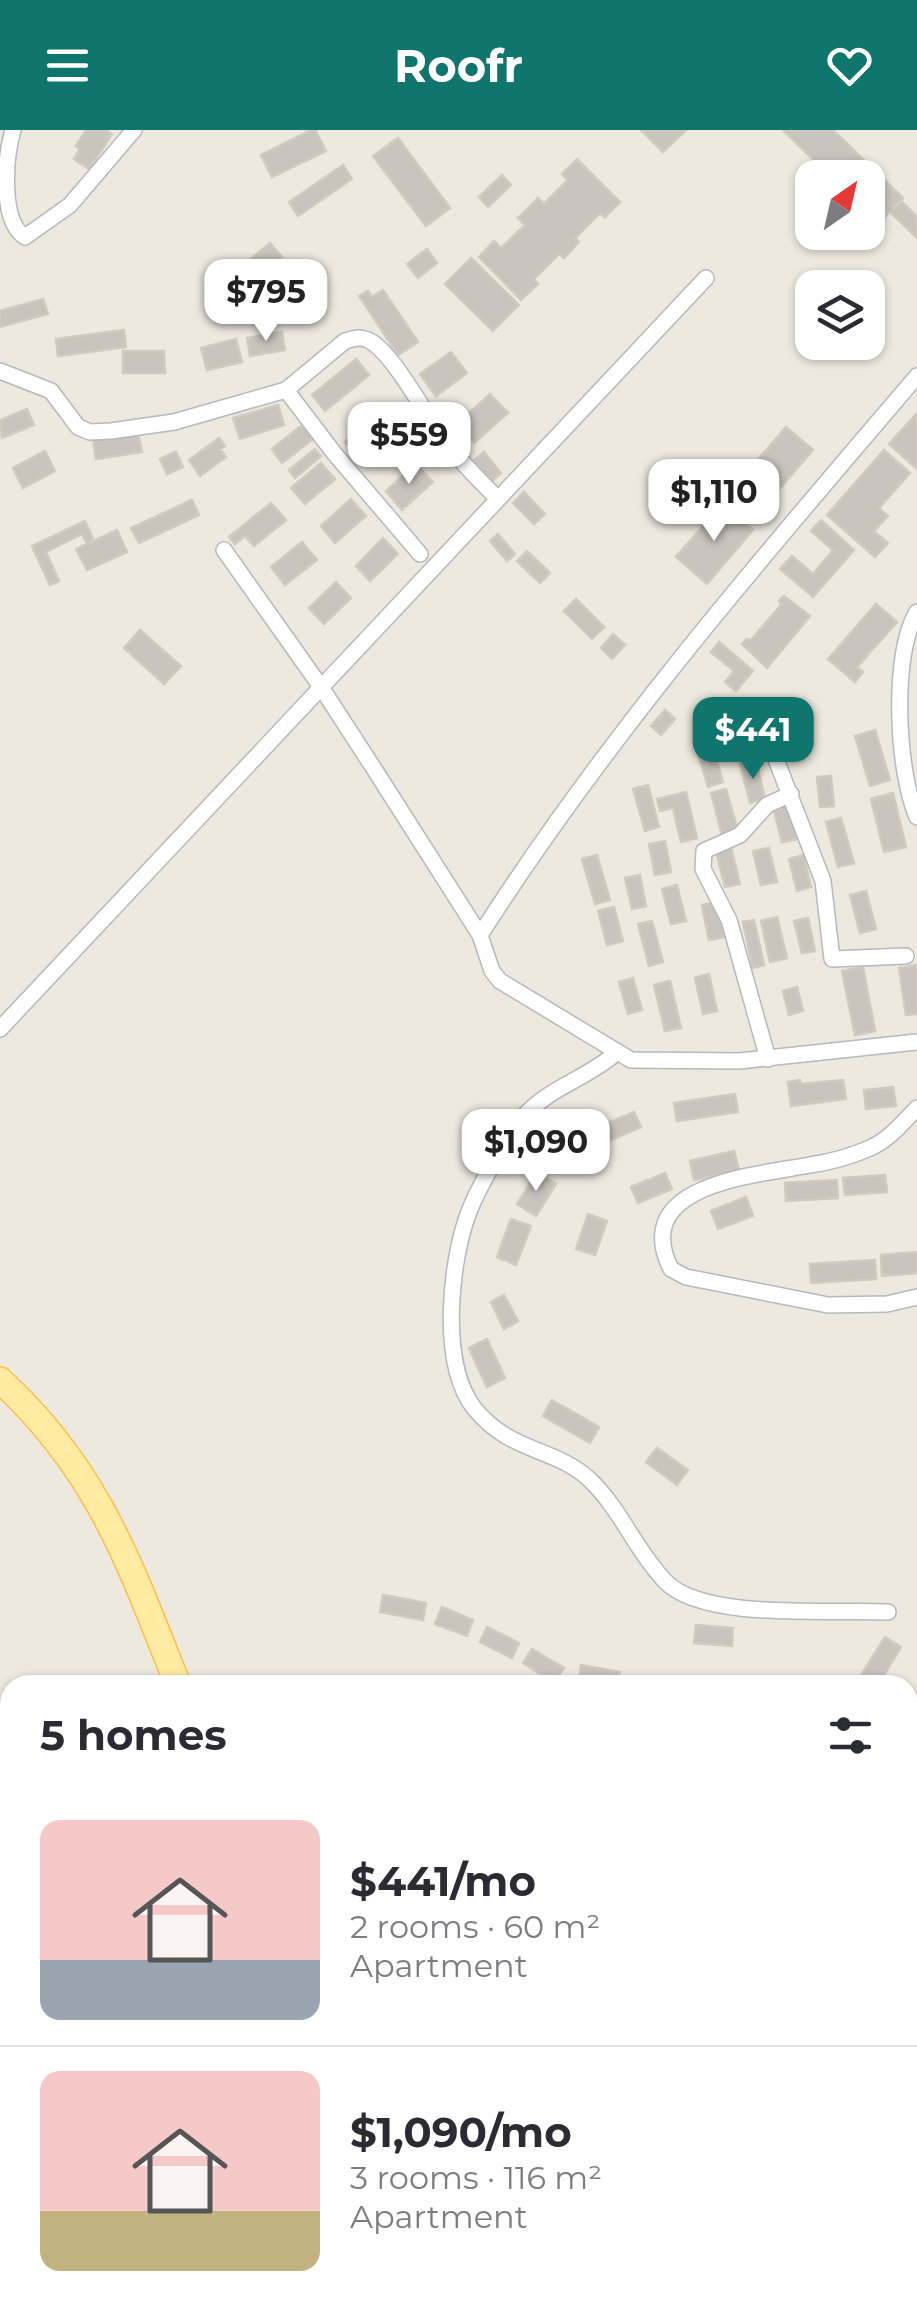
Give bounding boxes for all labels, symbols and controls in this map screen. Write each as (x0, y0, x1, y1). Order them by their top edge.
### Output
icon: menu (40, 38, 95, 93)
text: Roofr (394, 38, 523, 93)
icon: heart (822, 38, 877, 93)
north arrow (795, 160, 885, 250)
map controls (795, 160, 885, 360)
pin: $795 (207, 259, 325, 344)
button: layers (795, 270, 885, 360)
text: $795 (226, 272, 306, 311)
pin: $559 (350, 402, 468, 487)
text: $559 (370, 415, 448, 454)
pin: $1,110 (633, 459, 795, 544)
text: $1,110 (670, 472, 758, 511)
pin: $441 (694, 697, 812, 782)
text: $441 (715, 710, 791, 749)
pin: $1,090 (455, 1109, 617, 1194)
text: $1,090 (484, 1122, 588, 1161)
icon: filters (823, 1708, 878, 1763)
text: 5 homes (40, 1709, 227, 1761)
text: $441/mo (350, 1855, 536, 1907)
icon: home (120, 1860, 240, 1980)
text: 2 rooms · 60 m² (350, 1907, 600, 1946)
text: Apartment (350, 1946, 528, 1985)
text: $1,090/mo (350, 2106, 572, 2158)
icon: home (120, 2111, 240, 2231)
text: 3 rooms · 116 m² (350, 2158, 602, 2197)
text: Apartment (350, 2197, 528, 2236)

